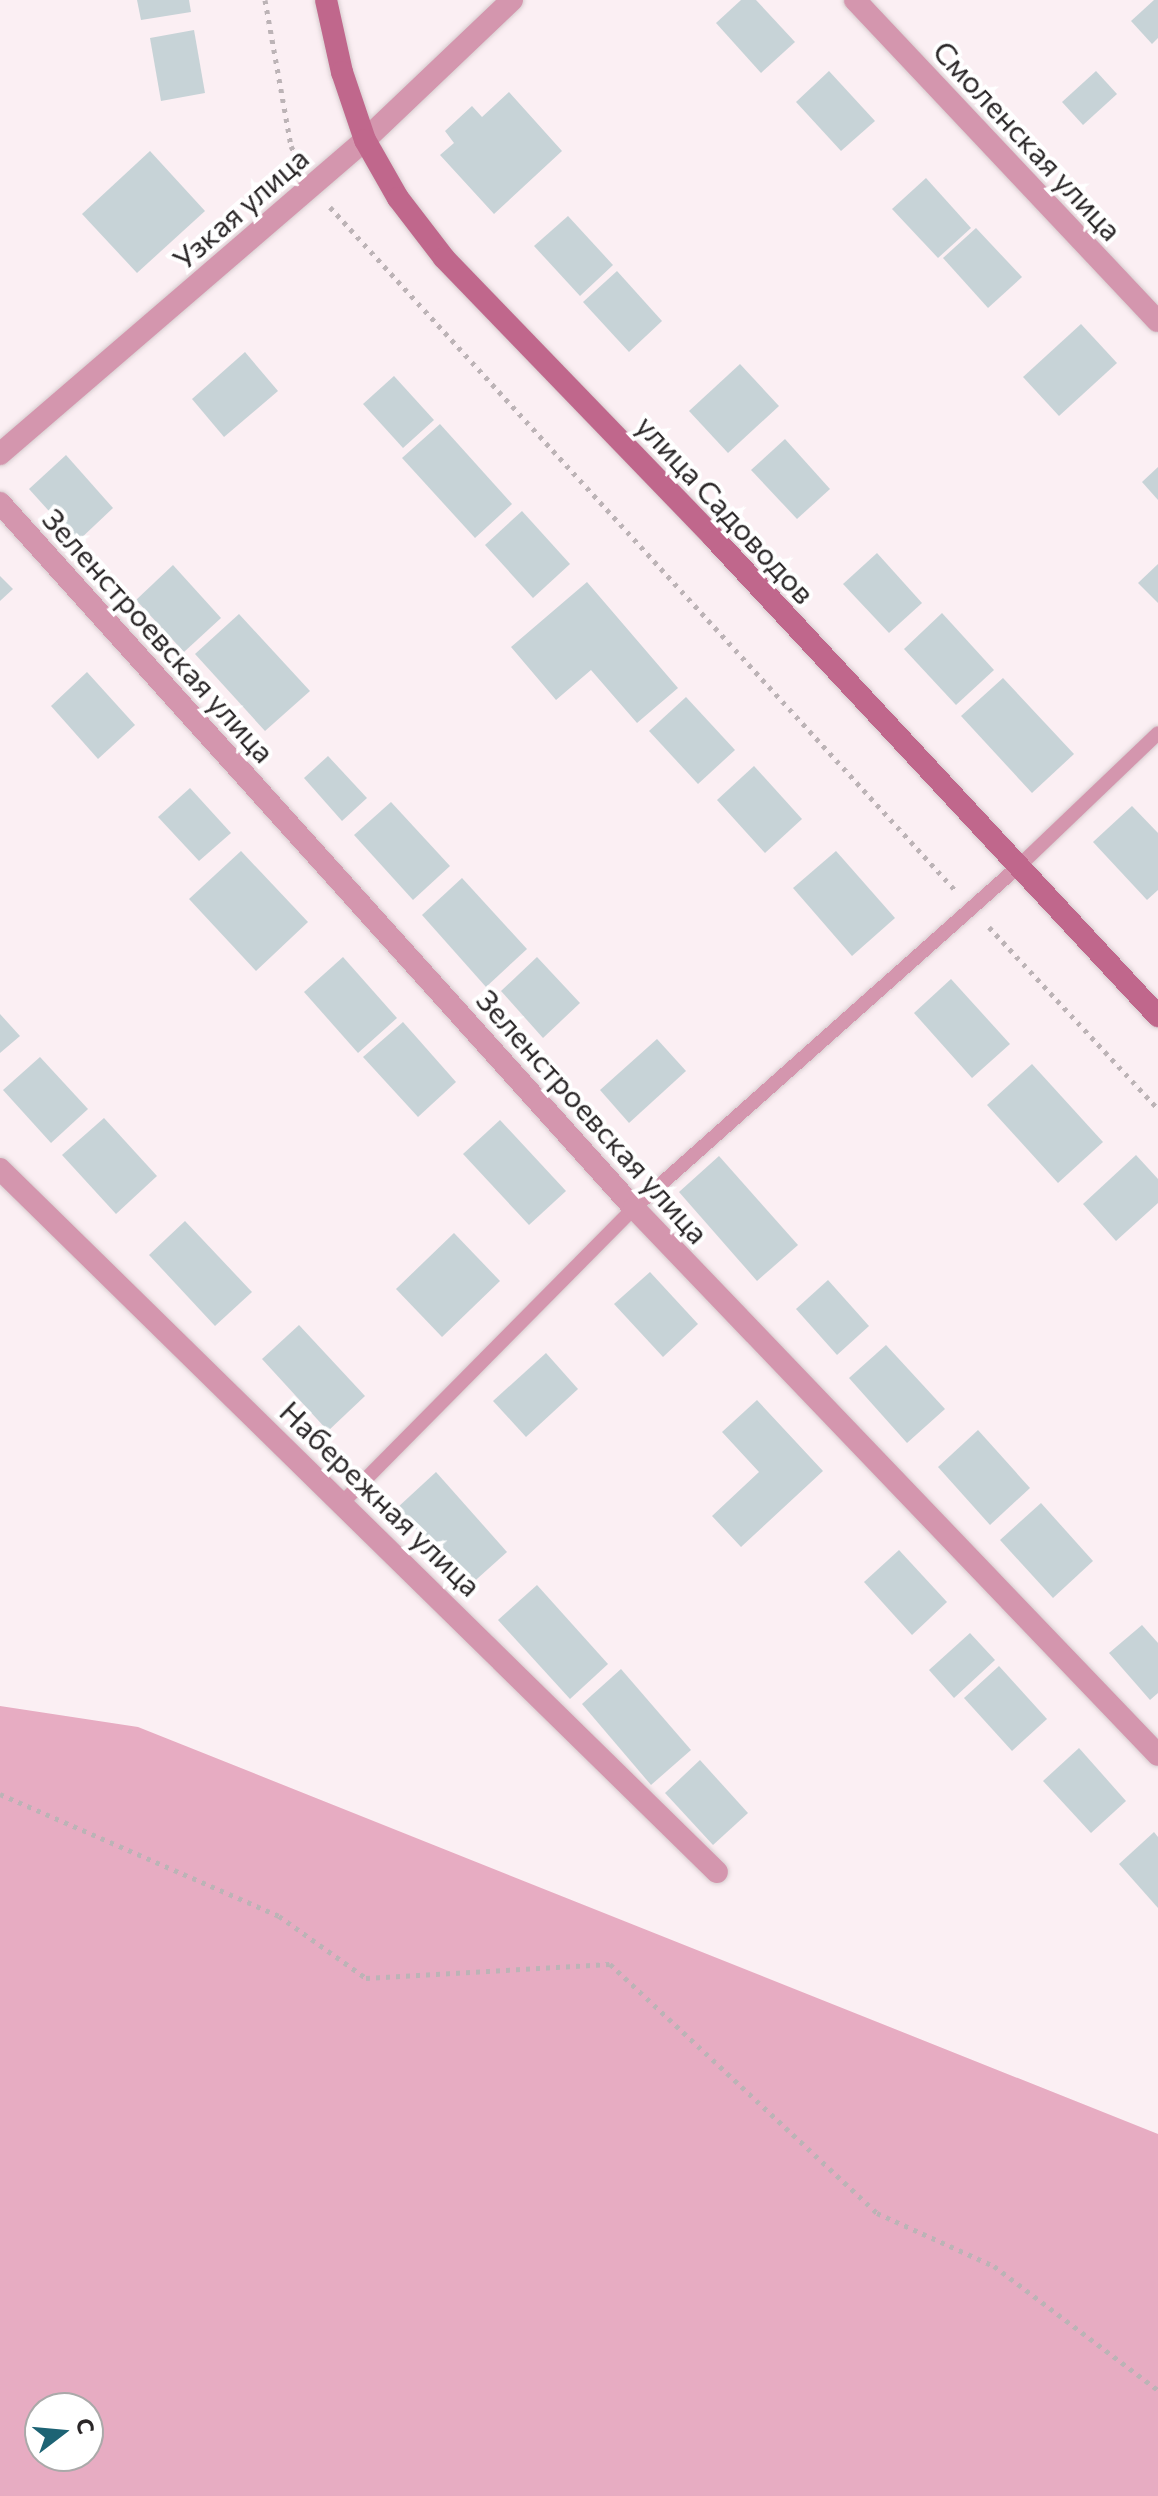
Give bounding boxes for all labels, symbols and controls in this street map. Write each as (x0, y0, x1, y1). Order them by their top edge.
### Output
street label: Смоленская улица (926, 33, 1130, 247)
street label: Узкая улица (165, 139, 315, 277)
street label: улица Садоводов (629, 407, 823, 611)
street label: Зеленстроевская улица (35, 501, 283, 769)
street label: Зеленстроевская улица (469, 982, 717, 1250)
street label: Набережная улица (273, 1393, 489, 1603)
north arrow (24, 2392, 104, 2472)
text: С (71, 2415, 101, 2437)

